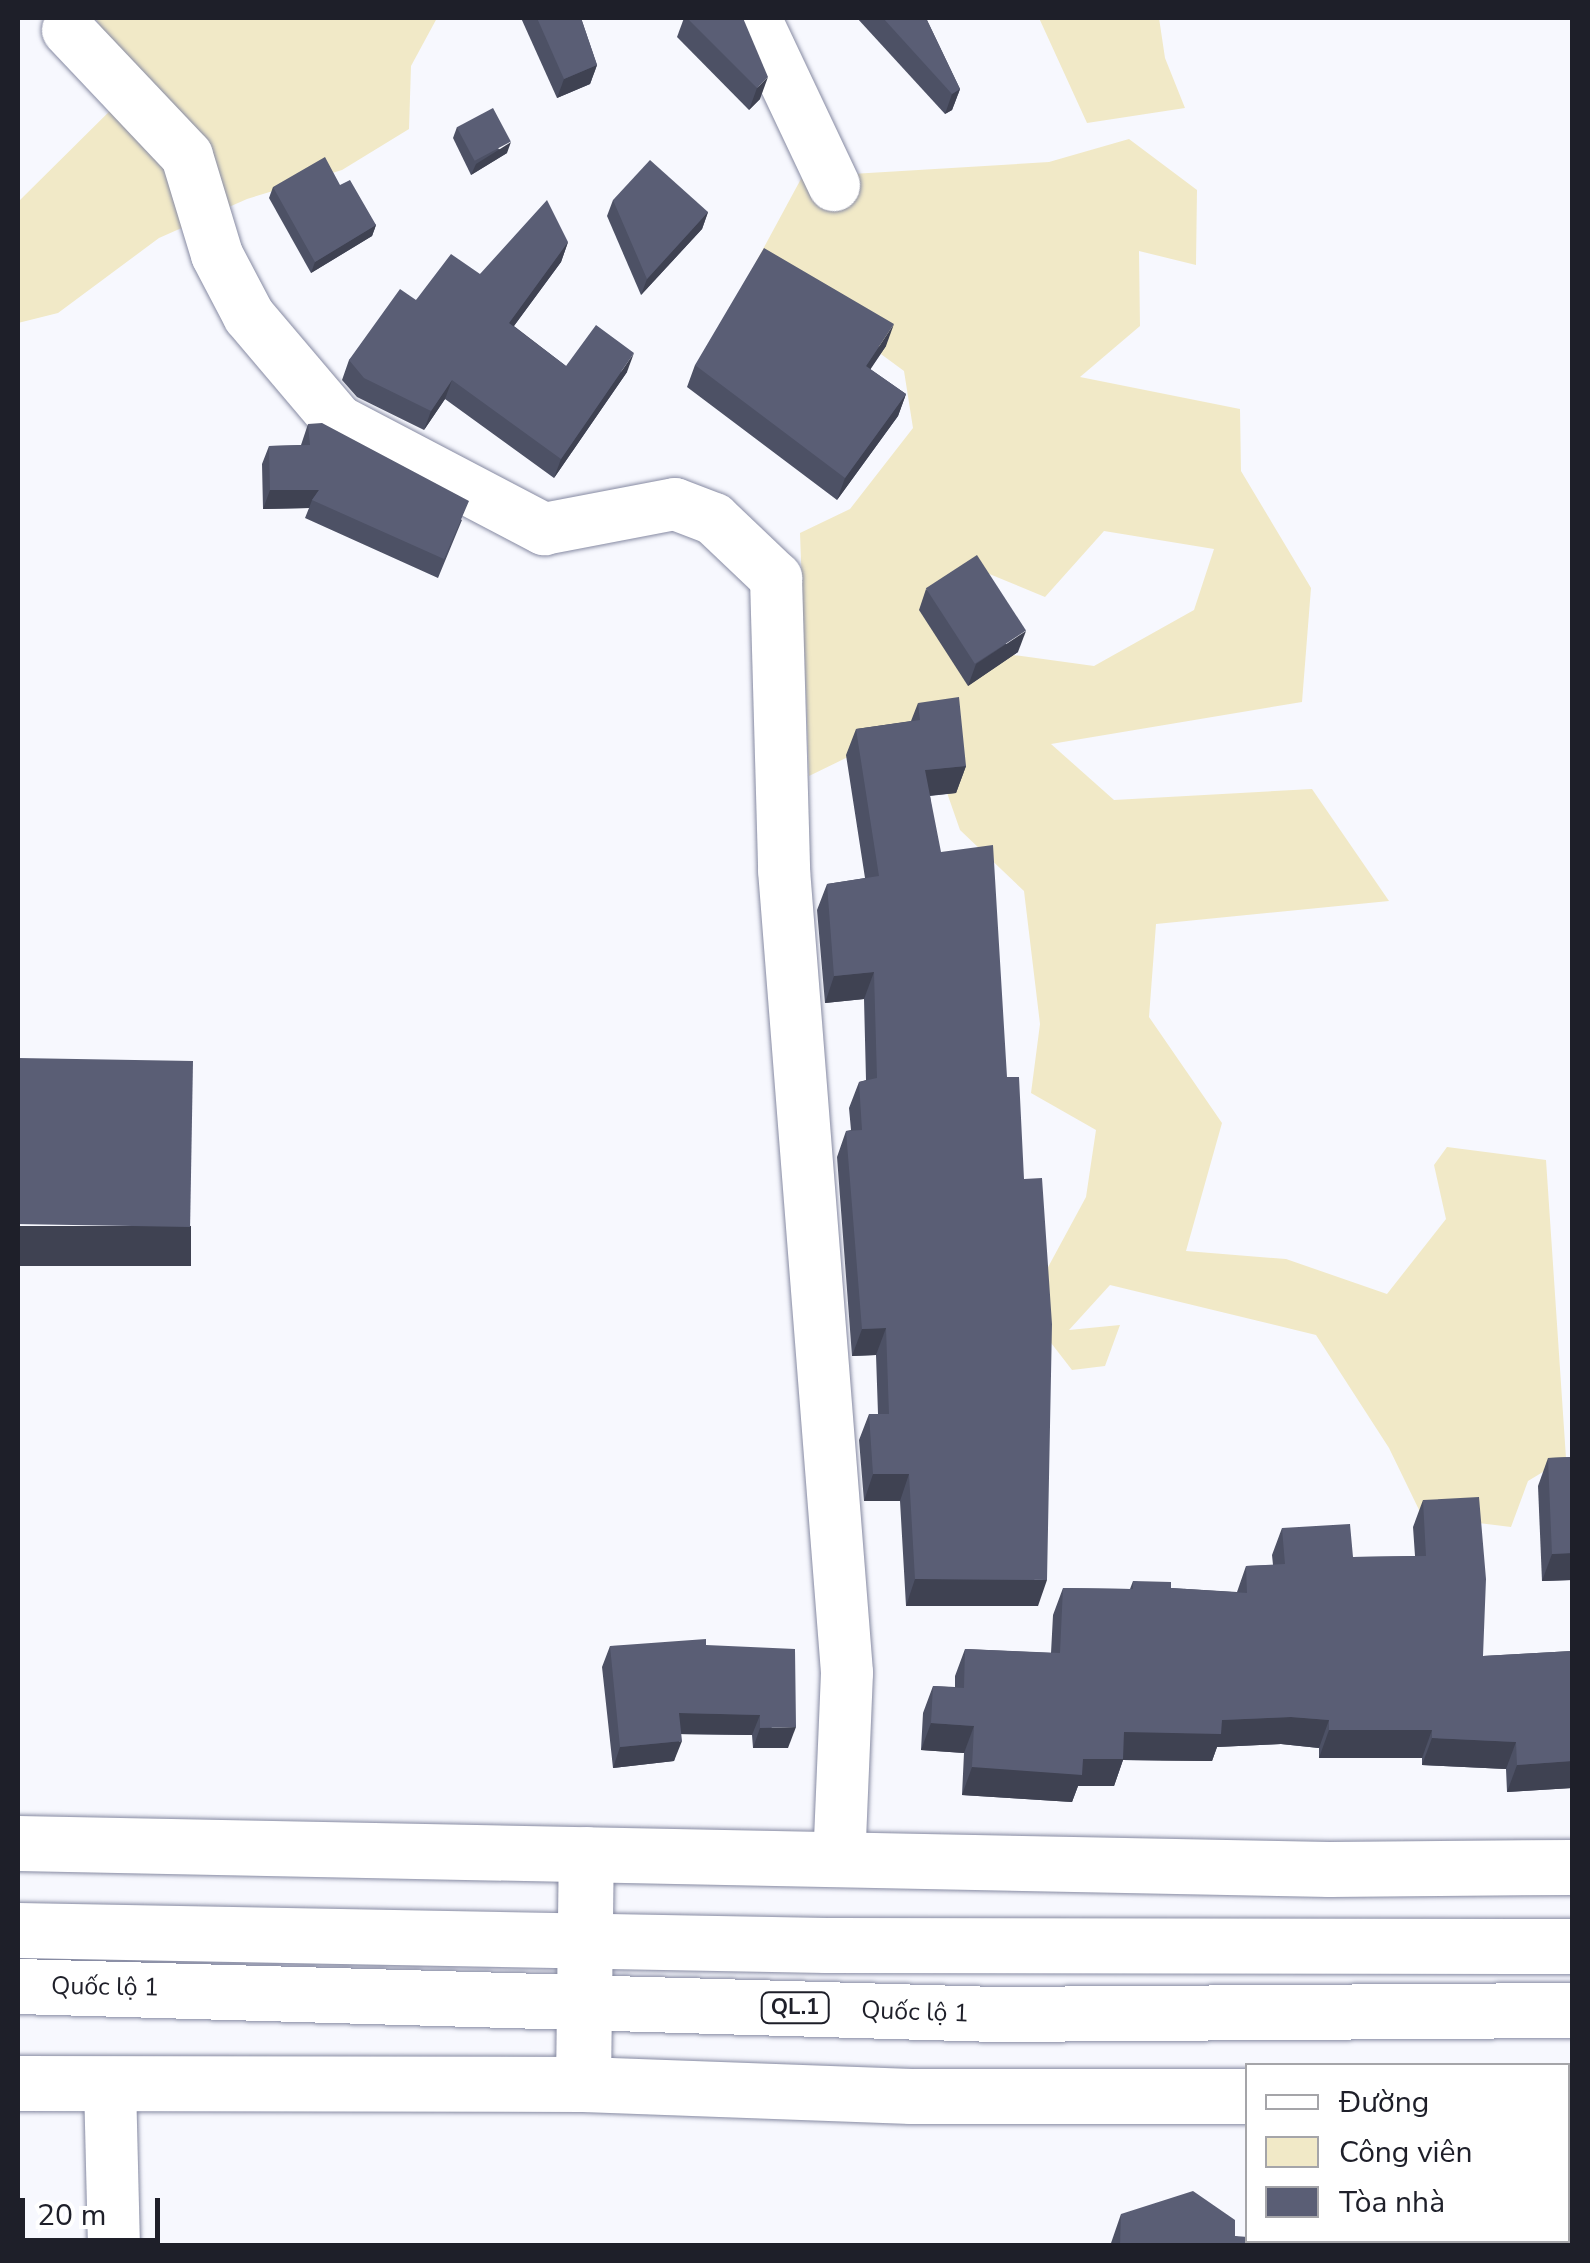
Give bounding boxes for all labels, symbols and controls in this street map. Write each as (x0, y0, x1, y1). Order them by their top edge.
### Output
street label: Quốc lộ 1 (51, 1971, 159, 2003)
road number: QL.1 (760, 1991, 830, 2025)
street label: Quốc lộ 1 (861, 1995, 969, 2029)
legend (1245, 2063, 1570, 2243)
text: Đường (1339, 2082, 1429, 2123)
text: Công viên (1339, 2132, 1473, 2173)
scale bar (25, 2178, 165, 2240)
text: Tòa nhà (1339, 2182, 1445, 2223)
text: 20 m (37, 2195, 106, 2236)

